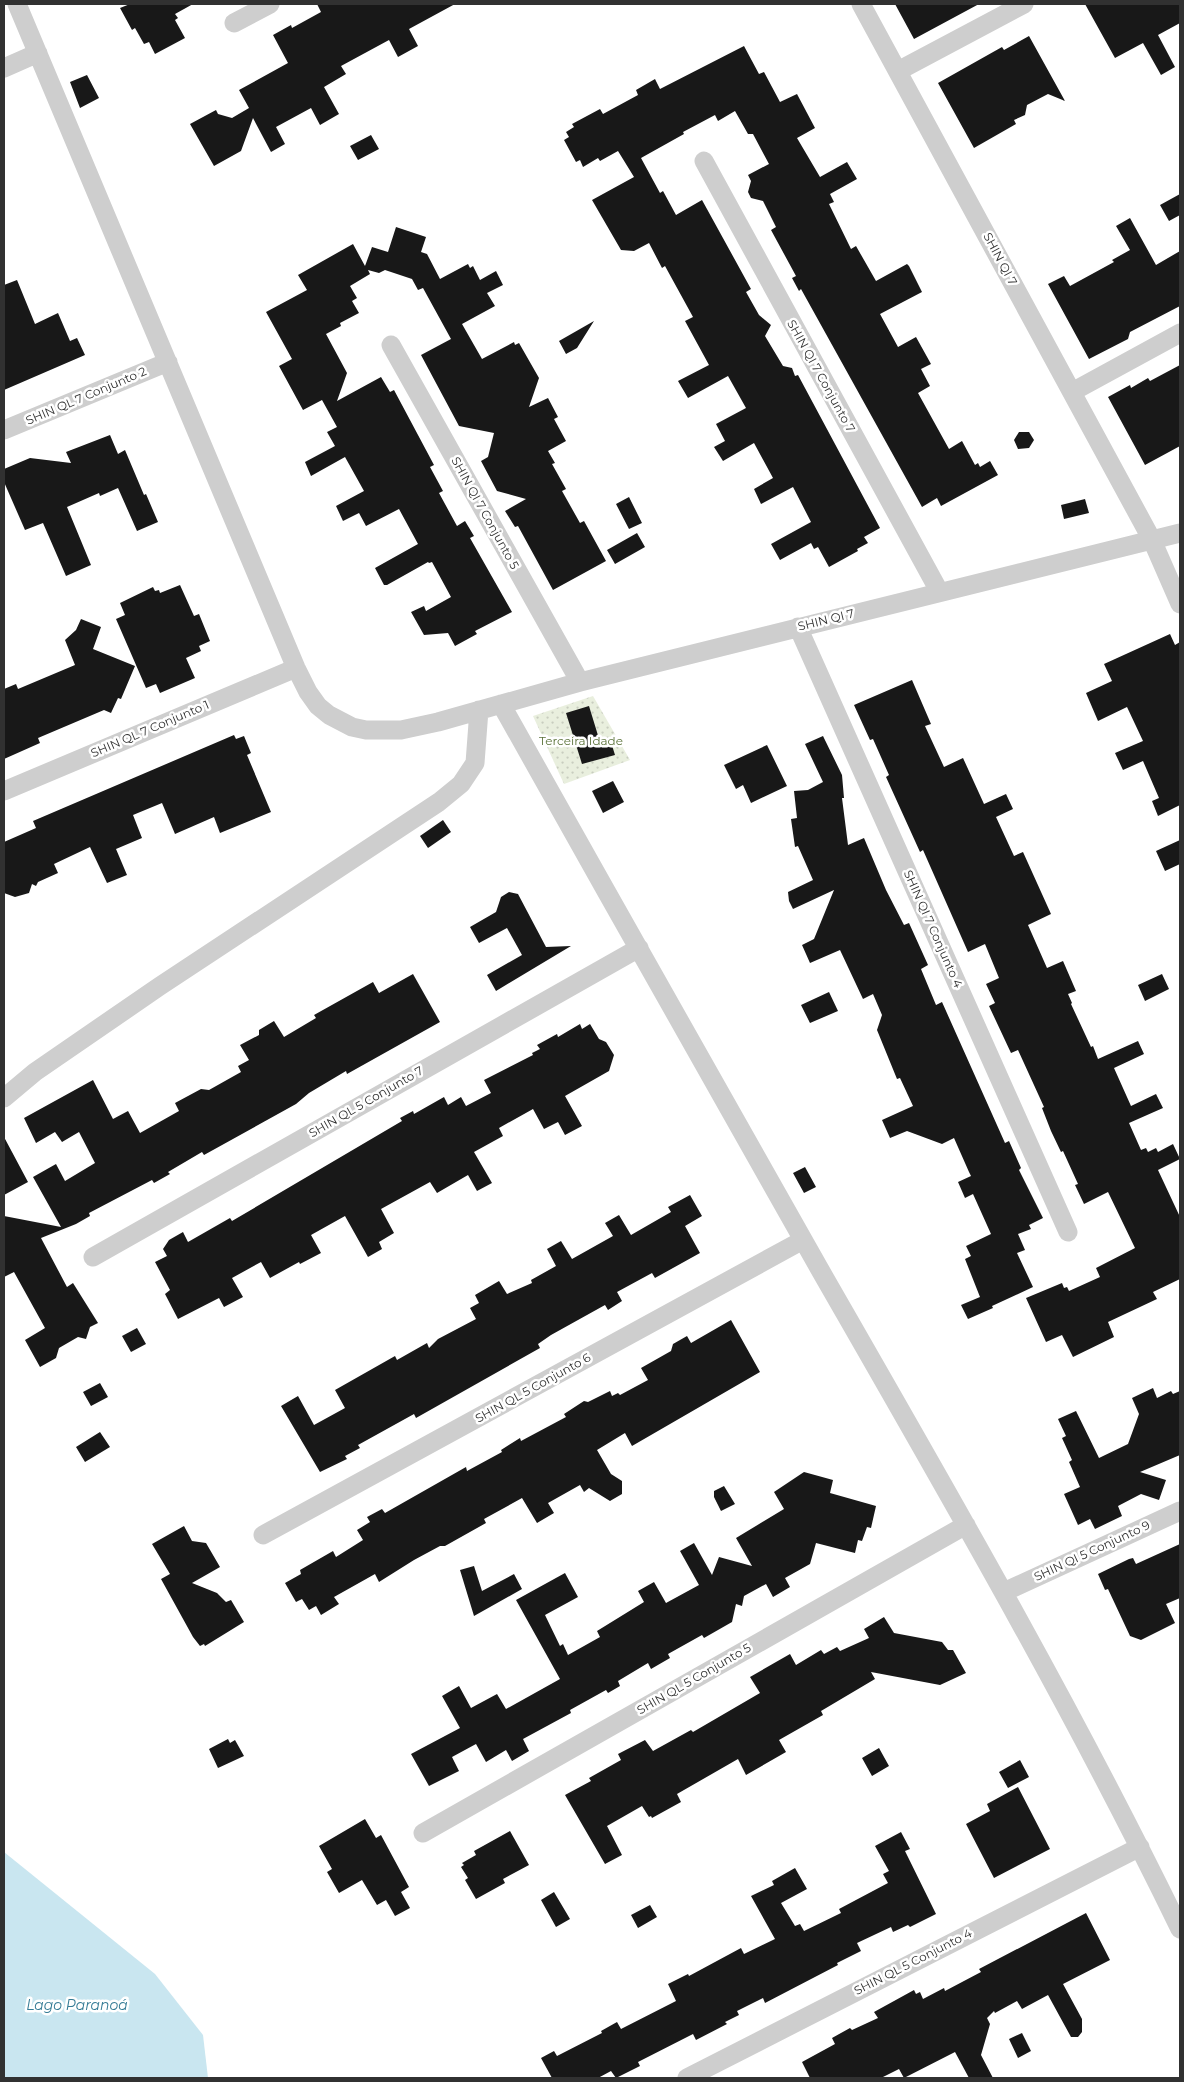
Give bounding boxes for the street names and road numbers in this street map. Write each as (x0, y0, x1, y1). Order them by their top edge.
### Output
street label: SHIN QI 7 (980, 230, 1021, 288)
street label: SHIN QI 7 Conjunto 7 (784, 317, 859, 435)
street label: SHIN QL 7 Conjunto 2 (23, 363, 149, 428)
street label: SHIN QI 7 Conjunto 5 (448, 454, 523, 572)
street label: SHIN QI 7 (796, 605, 856, 634)
street label: SHIN QL 7 Conjunto 1 (88, 697, 211, 760)
street label: SHIN QI 7 Conjunto 4 (901, 868, 966, 990)
street label: SHIN QL 5 Conjunto 7 (306, 1063, 426, 1140)
street label: SHIN QL 5 Conjunto 6 (472, 1350, 593, 1426)
street label: SHIN QI 5 Conjunto 9 (1031, 1517, 1152, 1584)
street label: SHIN QL 5 Conjunto 5 (634, 1640, 754, 1717)
street label: SHIN QL 5 Conjunto 4 (851, 1925, 974, 1998)

